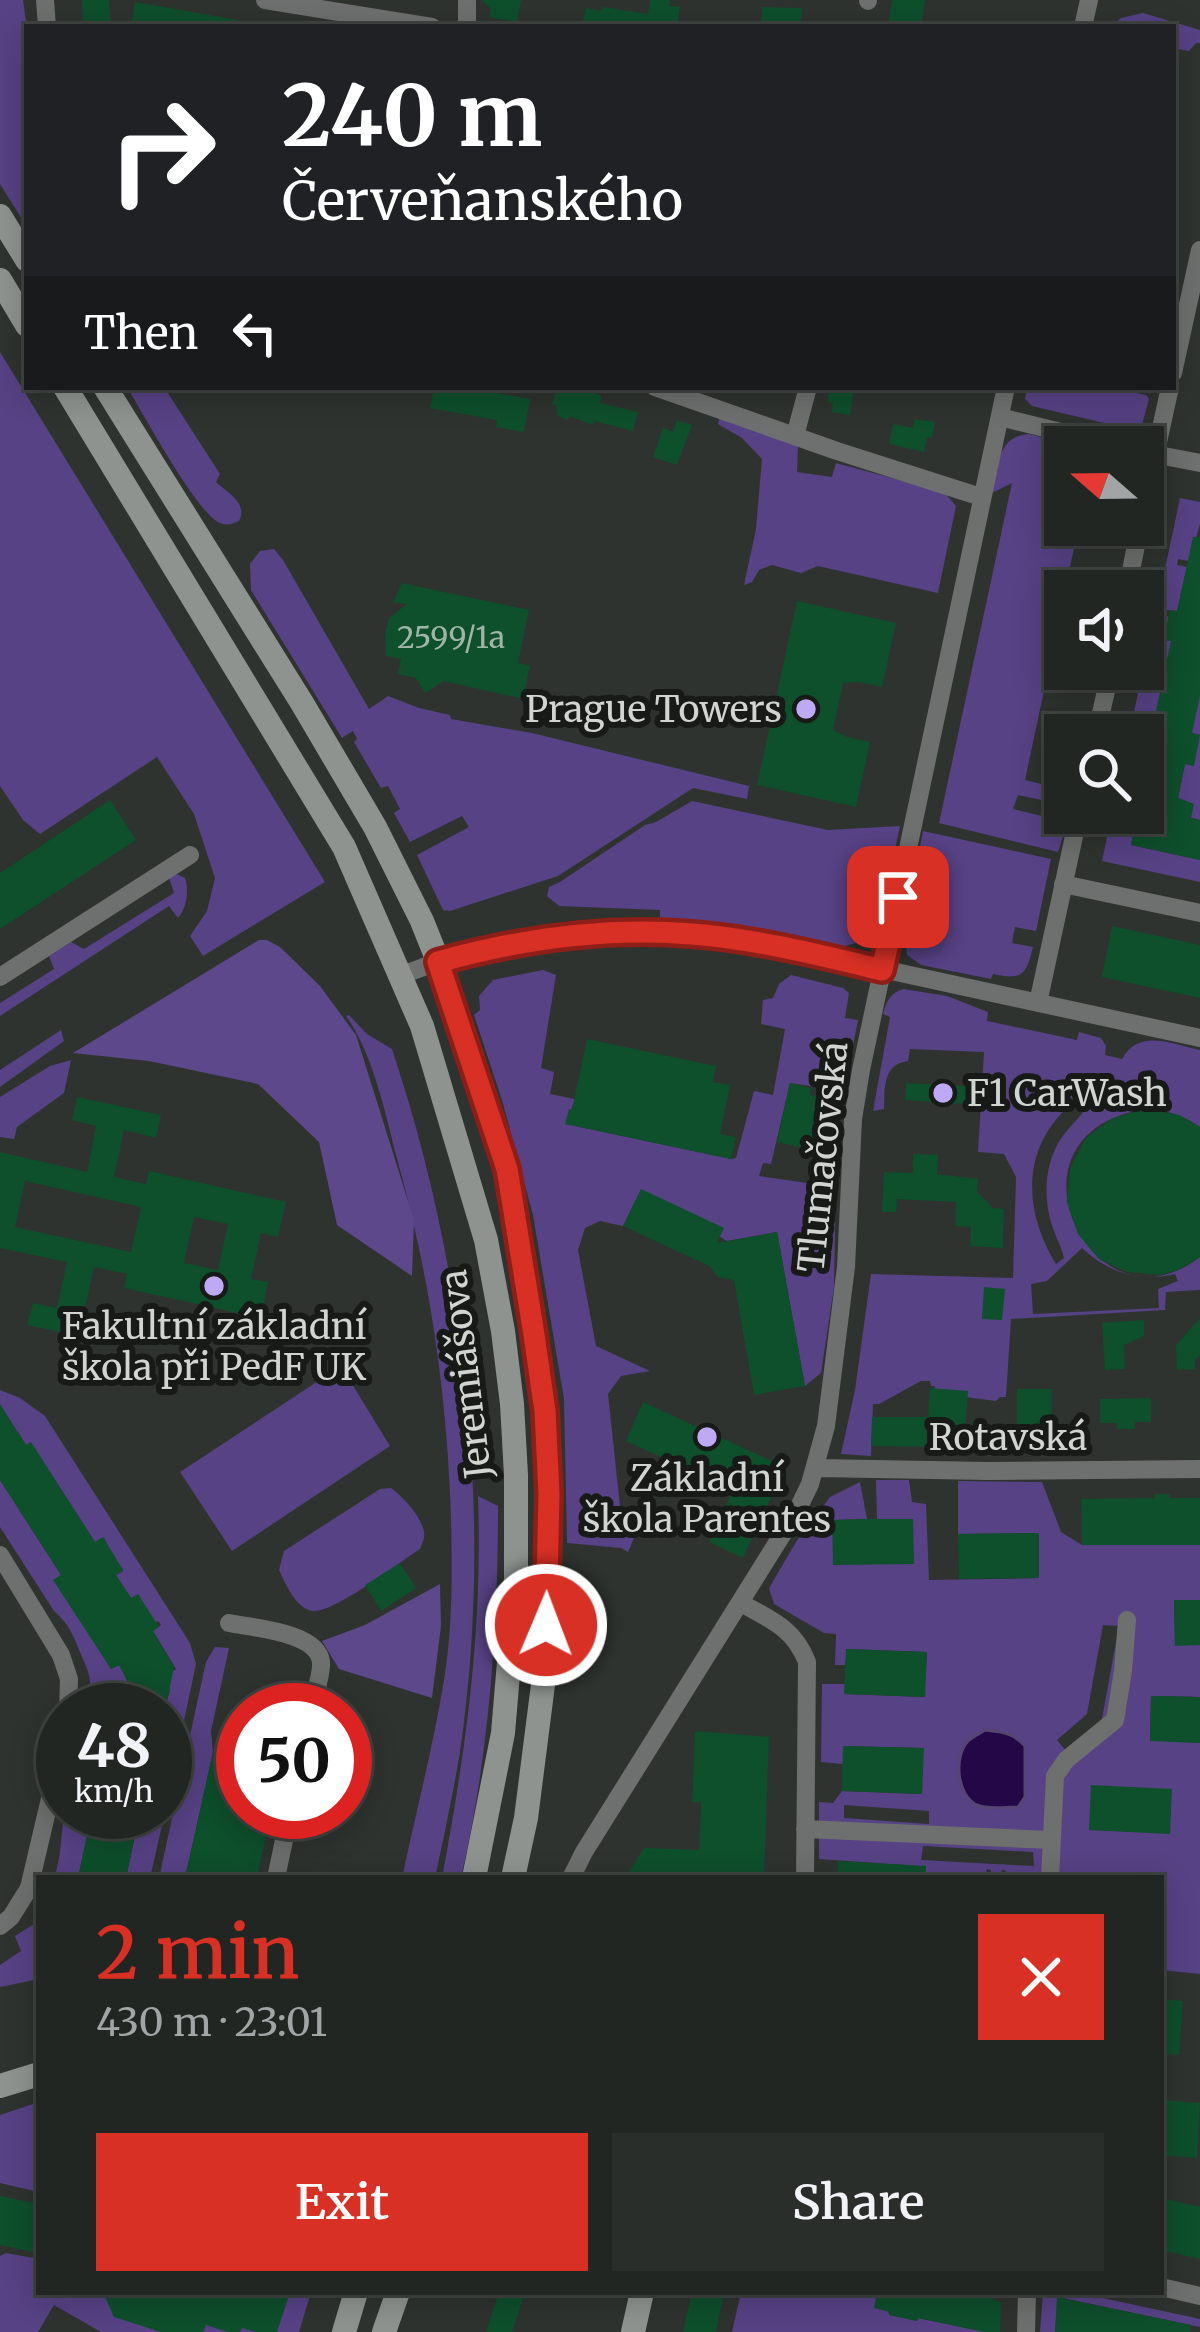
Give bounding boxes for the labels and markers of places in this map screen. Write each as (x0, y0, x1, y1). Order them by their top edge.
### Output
place label: Prague Towers (525, 687, 782, 732)
marker: Prague Towers (793, 696, 819, 722)
pin (847, 846, 949, 948)
place label: F1 CarWash (967, 1071, 1167, 1116)
marker: F1 CarWash (930, 1080, 956, 1106)
marker: Fakultní základní škola při PedF UK (201, 1273, 227, 1299)
place label: Fakultní základní škola při PedF UK (62, 1304, 368, 1390)
marker: Základní škola Parentes (694, 1424, 720, 1450)
place label: Základní škola Parentes (583, 1456, 831, 1542)

